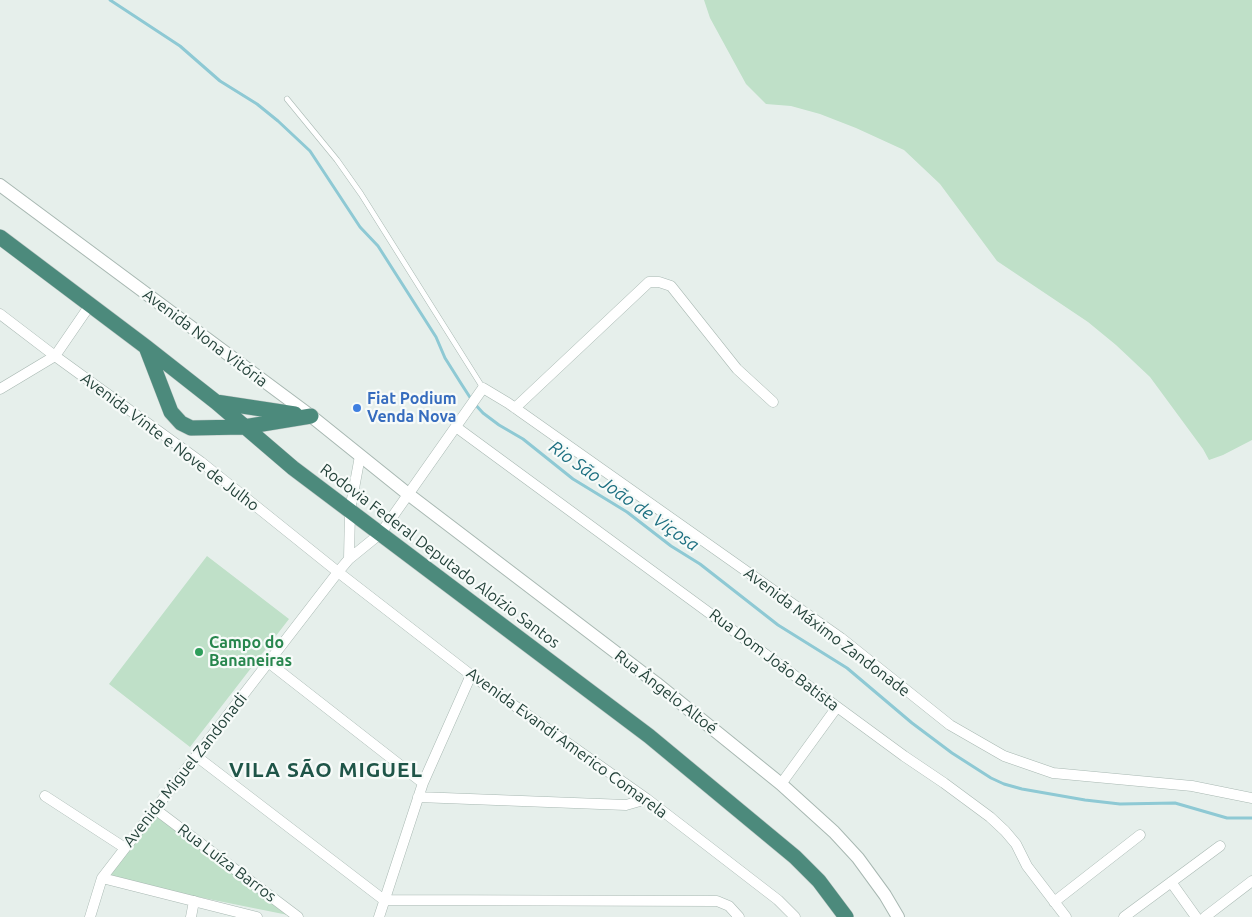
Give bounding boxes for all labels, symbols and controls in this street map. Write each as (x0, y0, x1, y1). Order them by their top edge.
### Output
street label: Avenida Nona Vitória (139, 285, 271, 391)
street label: Avenida Vinte e Nove de Julho (77, 369, 263, 515)
place label: Fiat Podium Venda Nova (367, 389, 457, 427)
marker: Fiat Podium Venda Nova (351, 402, 363, 414)
water label: Rio São João de Viçosa (545, 436, 703, 556)
street label: Rodovia Federal Deputado Aloízio Santos (316, 460, 564, 652)
street label: Avenida Máximo Zandonade (740, 563, 914, 701)
street label: Rua Dom João Batista (705, 605, 843, 715)
place label: Campo do Bananeiras (209, 633, 292, 671)
marker: Campo do Bananeiras (193, 646, 205, 658)
street label: Rua Ângelo Altoé (611, 646, 721, 738)
street label: Avenida Evandi Americo Comarela (463, 664, 671, 822)
street label: Avenida Miguel Zandonadi (119, 689, 251, 851)
district label: VILA SÃO MIGUEL (227, 757, 425, 783)
street label: Rua Luíza Barros (174, 820, 280, 906)

